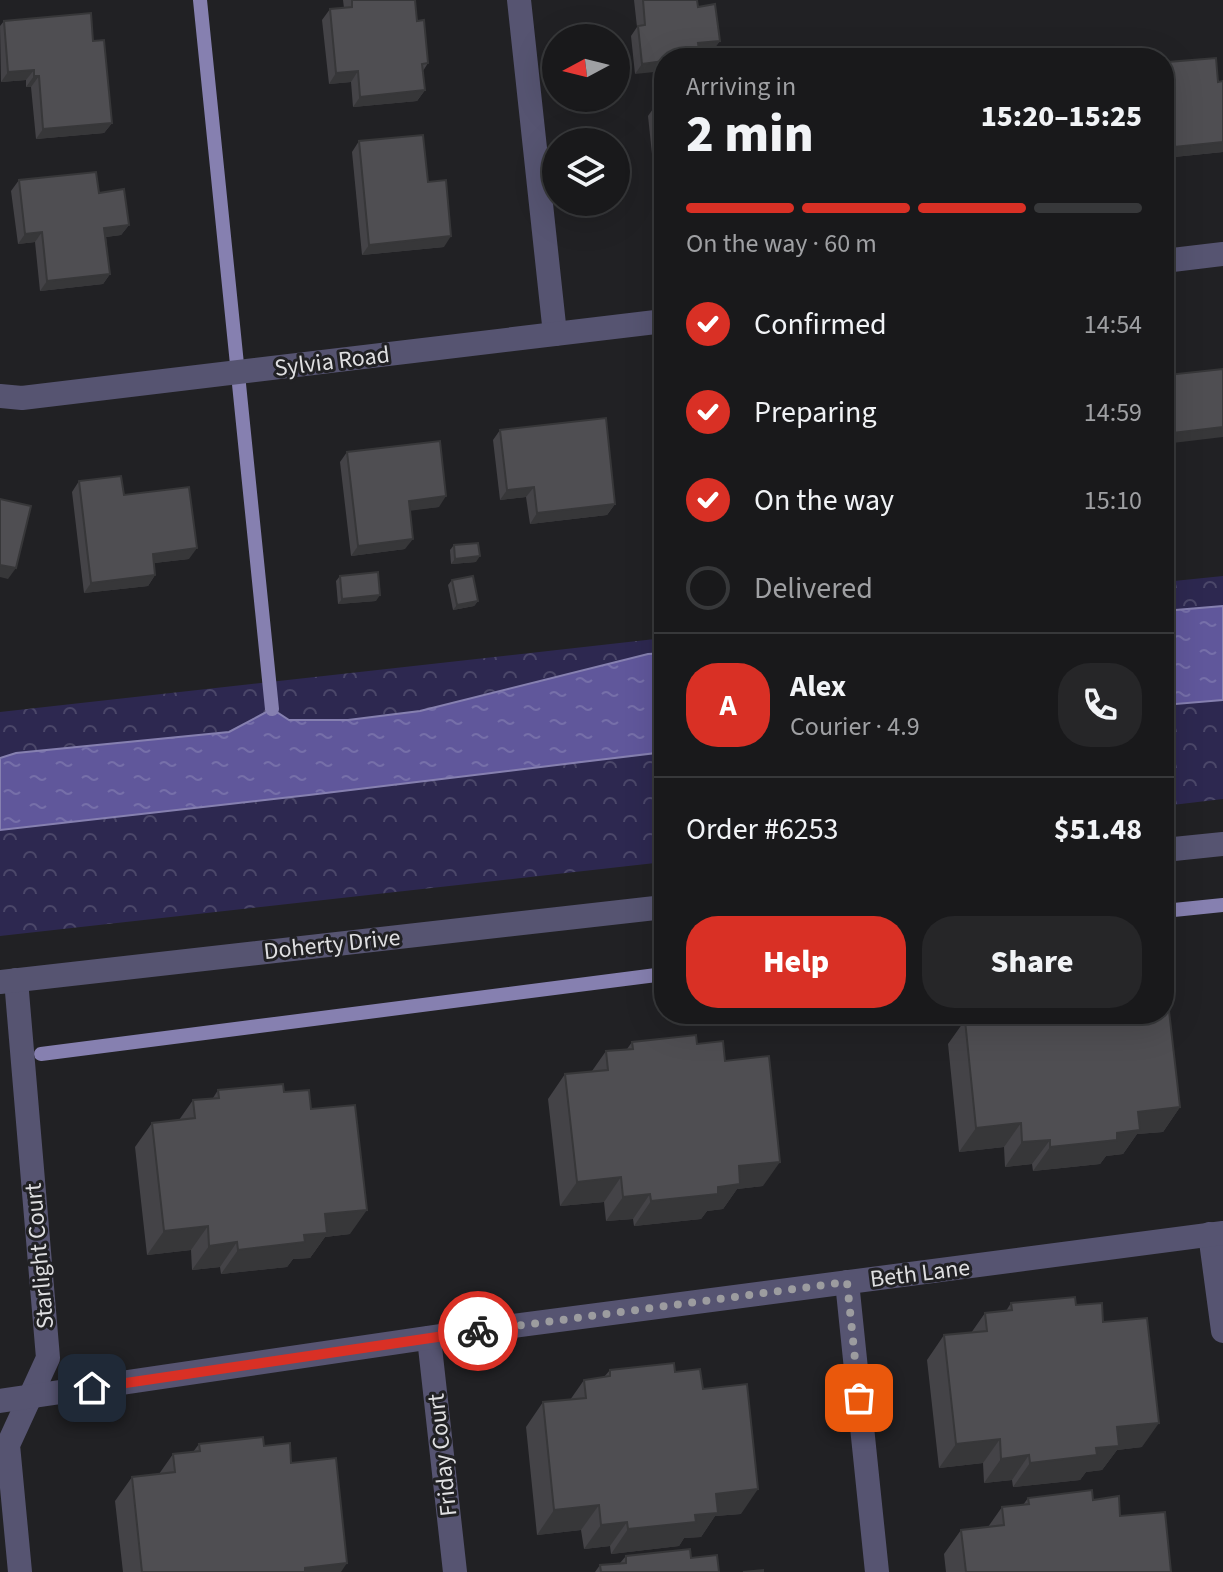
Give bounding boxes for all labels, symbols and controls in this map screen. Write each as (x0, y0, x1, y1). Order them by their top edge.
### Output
north arrow (542, 24, 630, 112)
map controls (542, 24, 630, 216)
text: Arriving in (686, 68, 796, 105)
text: 15:20–15:25 (981, 95, 1142, 138)
text: 2 min (686, 98, 814, 172)
button: layers (542, 128, 630, 216)
text: On the way · 60 m (686, 225, 877, 262)
icon: check (686, 302, 730, 346)
text: Confirmed (754, 303, 887, 346)
text: 14:54 (1084, 306, 1142, 343)
street label: Sylvia Road (273, 337, 392, 386)
icon: check (686, 390, 730, 434)
text: Preparing (754, 391, 877, 434)
text: 14:59 (1084, 394, 1142, 431)
icon: check (686, 478, 730, 522)
text: On the way (754, 479, 894, 522)
text: 15:10 (1084, 482, 1142, 519)
text: Delivered (754, 567, 873, 610)
button: phone (1058, 663, 1142, 747)
text: Alex (790, 665, 846, 708)
text: A (719, 684, 737, 727)
text: Courier · 4.9 (790, 708, 920, 745)
text: Order #6253 (686, 808, 839, 851)
text: $51.48 (1054, 808, 1142, 851)
button: Help (686, 916, 906, 1008)
button: Share (922, 916, 1142, 1008)
street label: Doherty Drive (262, 920, 402, 969)
street label: Starlight Court (16, 1181, 63, 1330)
street label: Beth Lane (868, 1250, 972, 1297)
courier (438, 1291, 518, 1371)
icon: bike (456, 1309, 500, 1353)
pin (58, 1354, 126, 1422)
pin (825, 1364, 893, 1432)
icon: home (70, 1366, 114, 1410)
icon: bag (837, 1376, 881, 1420)
street label: Friday Court (419, 1392, 466, 1518)

